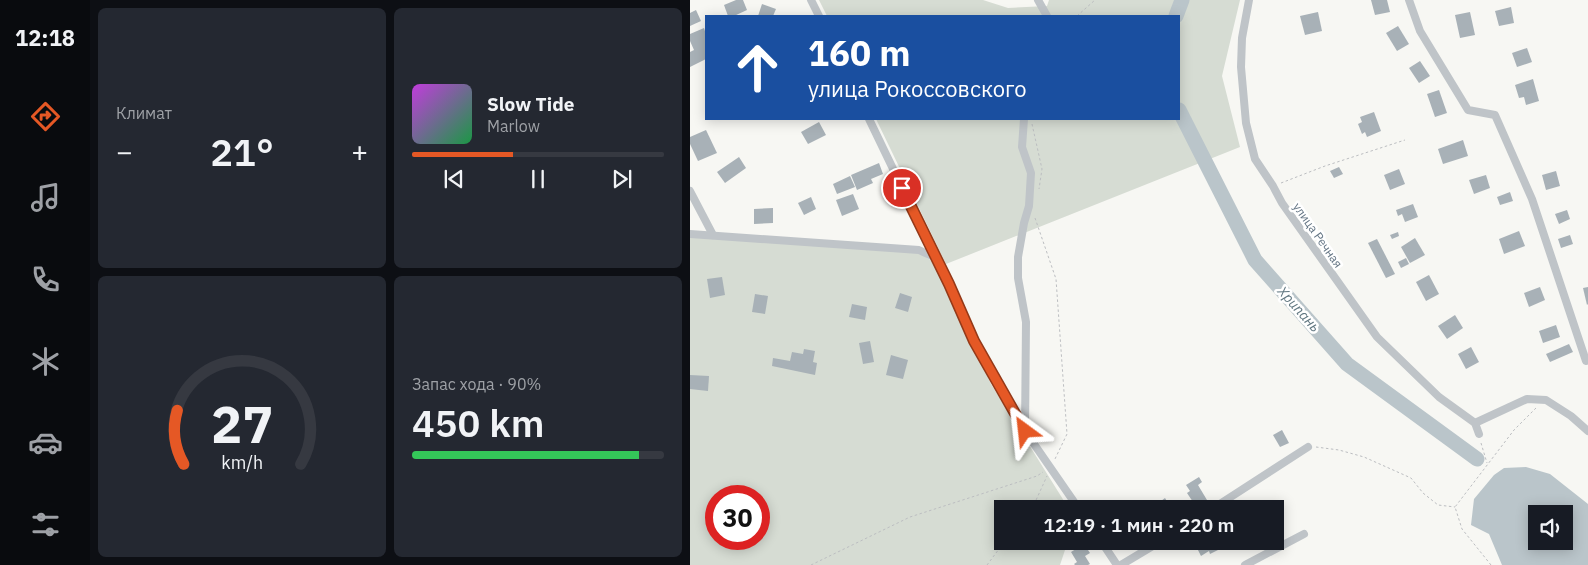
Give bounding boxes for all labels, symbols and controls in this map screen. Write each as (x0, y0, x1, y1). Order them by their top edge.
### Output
text: 12:18 (15, 23, 75, 52)
text: 160 m (808, 30, 911, 76)
icon: ahead (725, 35, 790, 100)
text: улица Рокоссовского (808, 74, 1026, 103)
text: Slow Tide (487, 92, 574, 116)
icon: directions (28, 99, 63, 134)
text: Климат (116, 103, 172, 123)
text: Marlow (487, 116, 540, 136)
text: 21° (210, 127, 274, 176)
text: − (116, 133, 133, 170)
text: + (351, 133, 368, 170)
icon: previous (440, 165, 468, 193)
icon: pause (524, 165, 552, 193)
icon: next (608, 165, 636, 193)
pin (881, 167, 923, 209)
icon: arrive (888, 174, 916, 202)
icon: music (28, 180, 63, 215)
street label: улица Речная (1290, 200, 1346, 270)
icon: phone (28, 262, 63, 297)
water label: Хрипань (1273, 282, 1324, 336)
icon: climate (28, 344, 63, 379)
text: Запас хода · 90% (412, 374, 541, 394)
text: 27 (211, 390, 273, 457)
text: 450 km (412, 398, 544, 447)
position arrow (998, 404, 1050, 456)
icon: car (28, 425, 63, 460)
text: km/h (221, 451, 263, 474)
speed limit sign: 30 (705, 485, 770, 550)
map controls (1528, 505, 1573, 550)
button: sound (1528, 505, 1573, 550)
icon: filters (28, 507, 63, 542)
text: 12:19 · 1 мин · 220 m (1044, 513, 1234, 537)

